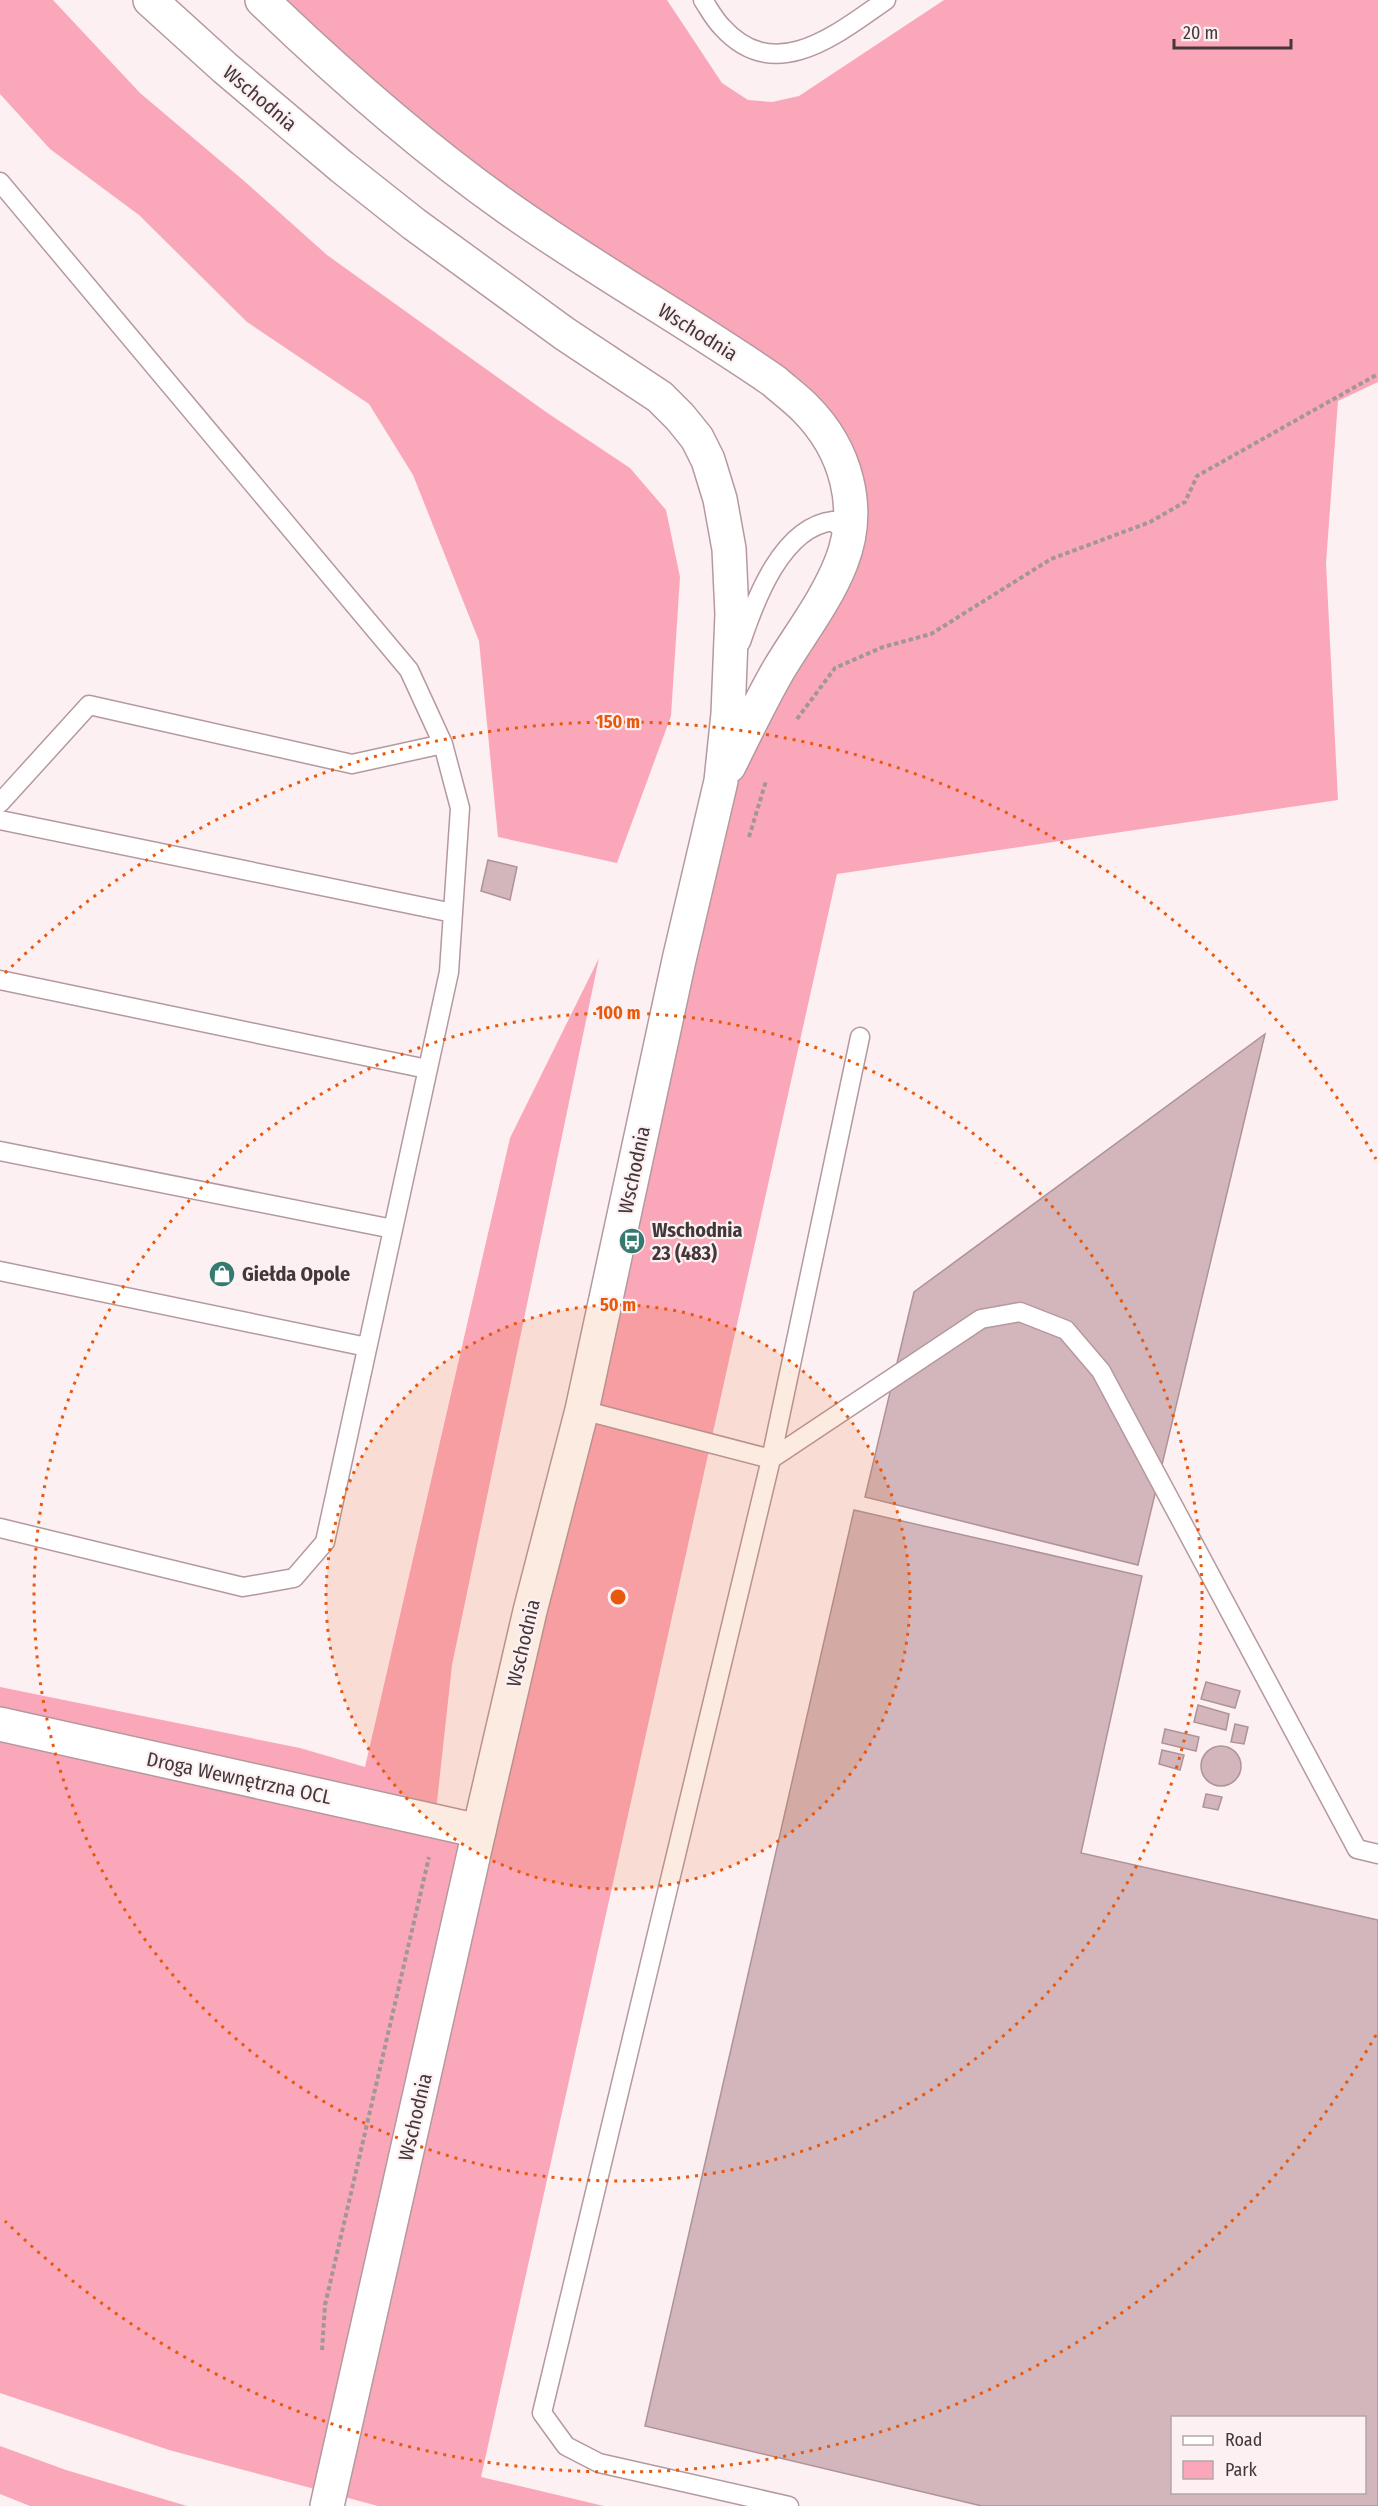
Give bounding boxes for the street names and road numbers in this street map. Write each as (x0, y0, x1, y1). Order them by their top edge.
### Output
street label: Wschodnia (218, 60, 302, 136)
street label: Wschodnia (654, 298, 742, 366)
street label: Wschodnia (613, 1124, 655, 1216)
street label: Wschodnia (501, 1597, 545, 1689)
street label: Droga Wewnętrzna OCL (145, 1747, 334, 1809)
street label: Wschodnia (393, 2071, 437, 2163)

